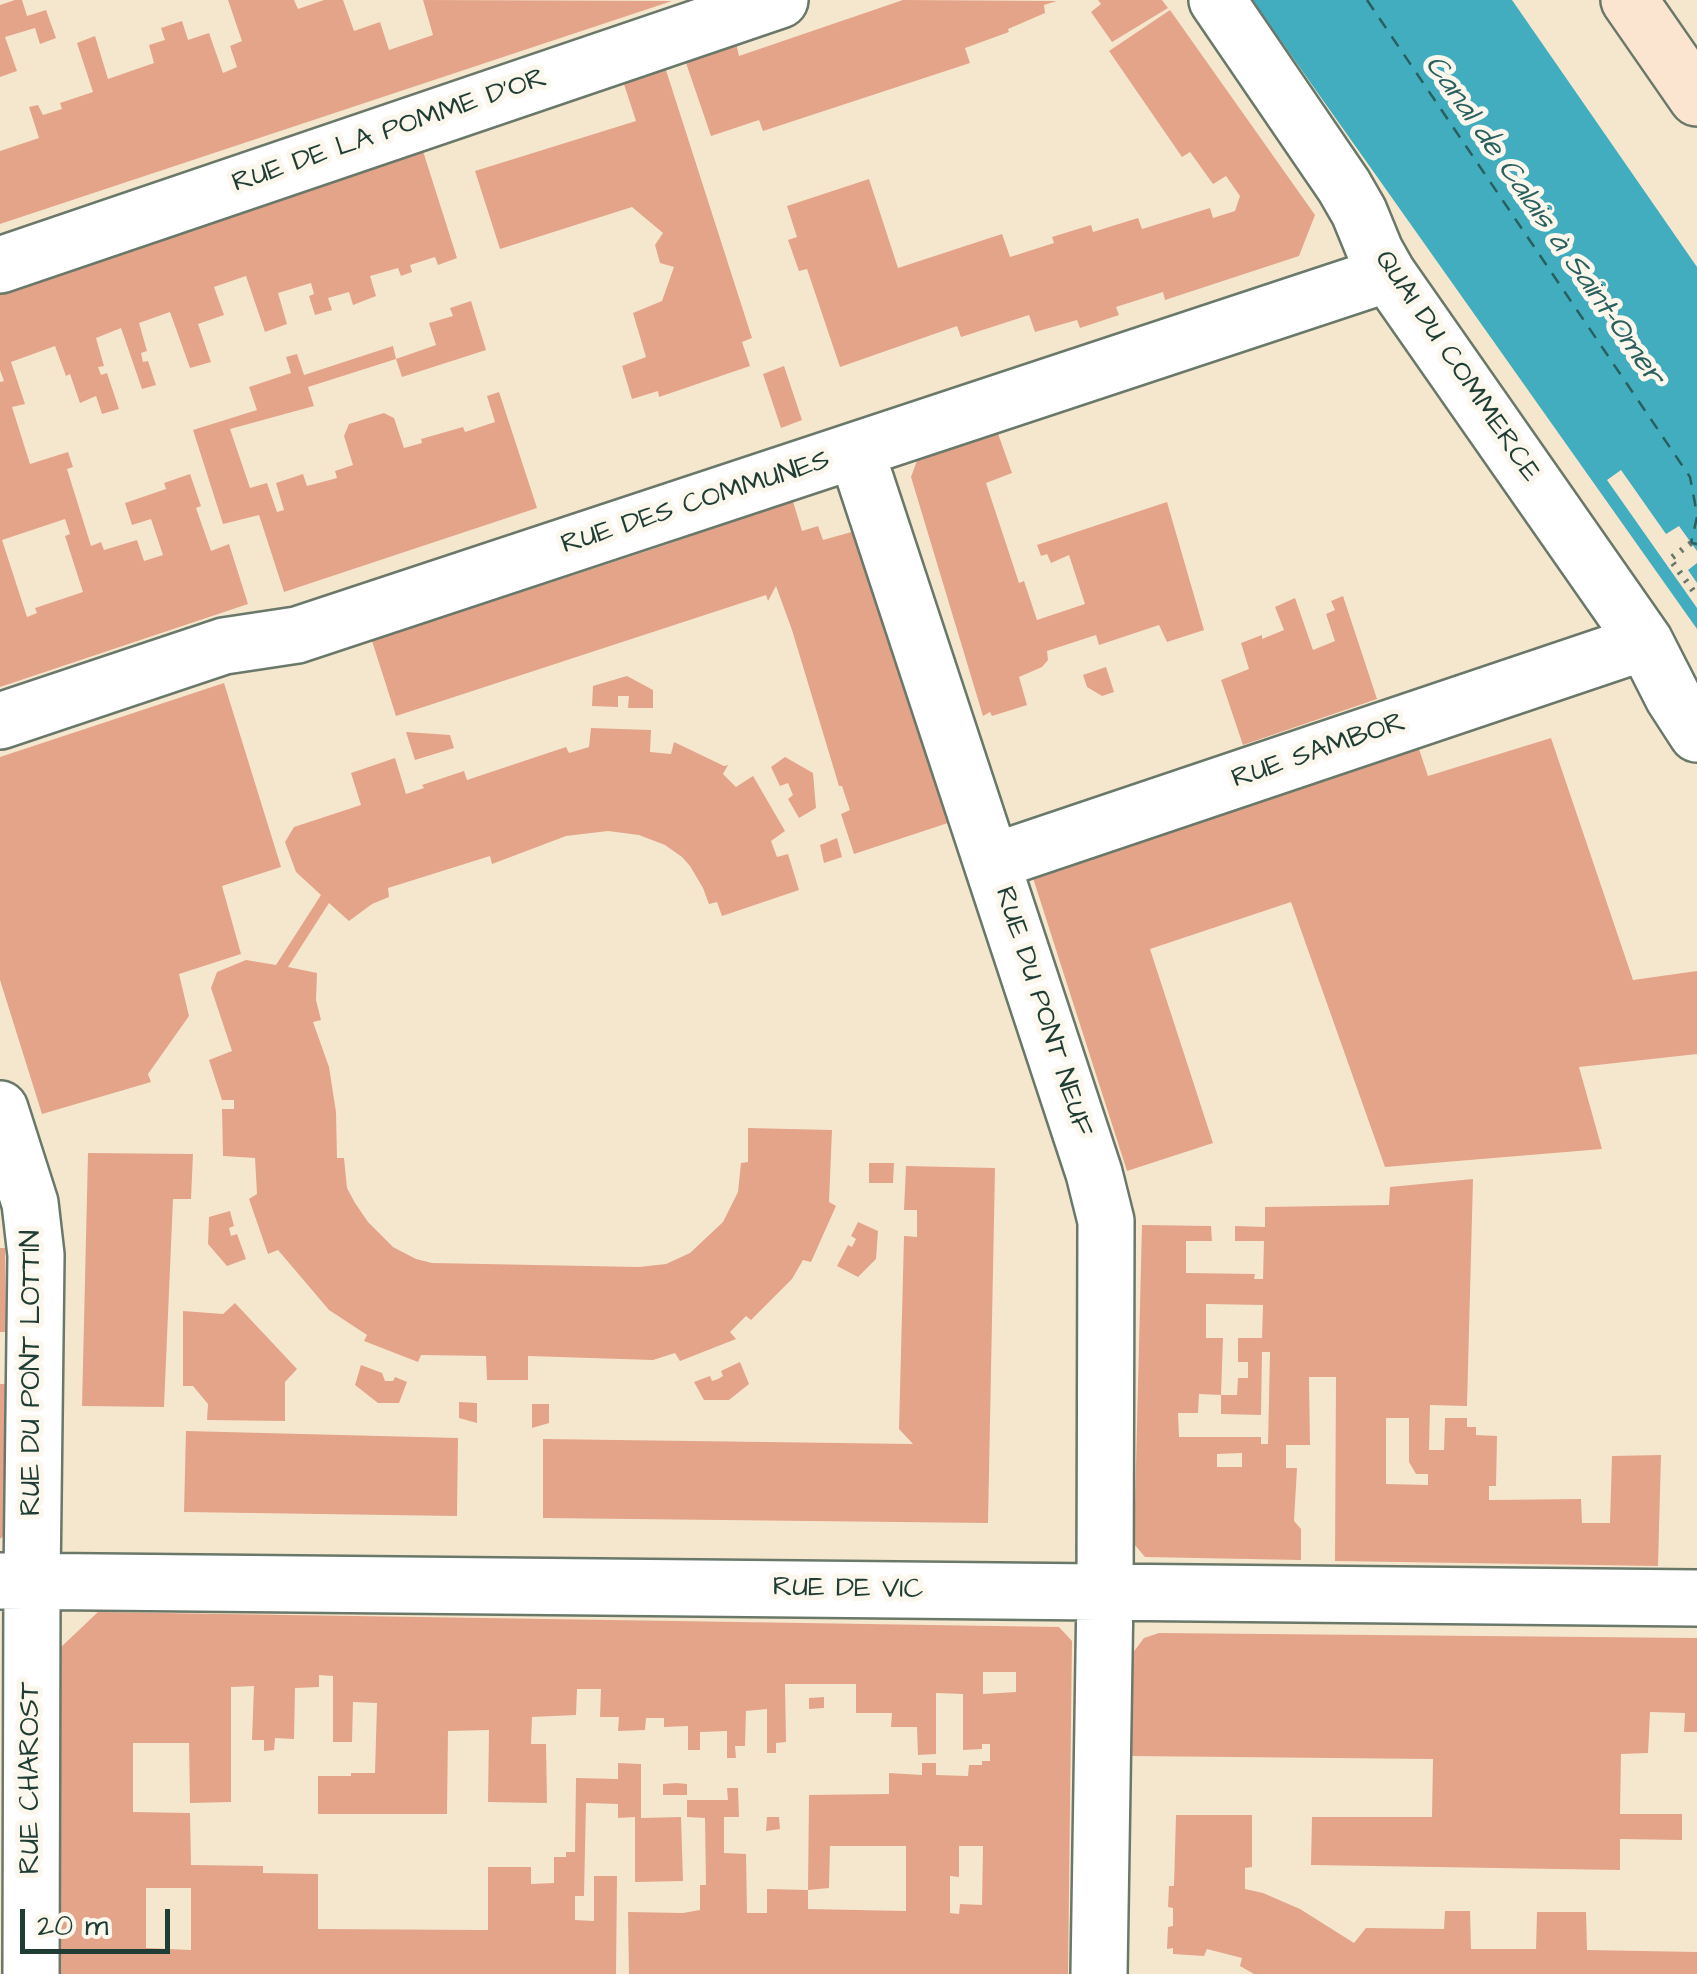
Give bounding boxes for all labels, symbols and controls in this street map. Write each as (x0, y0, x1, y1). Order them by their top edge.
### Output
water label: Canal de Calais à Saint-Omer (1415, 49, 1671, 393)
street label: RUE DE LA POMME D'OR (228, 62, 552, 202)
street label: QUAI DU COMMERCE (1366, 245, 1546, 489)
street label: RUE DES COMMUNES (558, 445, 834, 563)
street label: RUE SAMBOR (1228, 707, 1410, 797)
street label: RUE DU PONT NEUF (986, 883, 1098, 1141)
street label: RUE DU PONT LOTTIN (16, 1230, 50, 1516)
street label: RUE DE VIC (772, 1572, 924, 1608)
street label: RUE CHAROST (15, 1682, 49, 1874)
scale bar (25, 1889, 175, 1951)
text: 20 m (37, 1905, 108, 1947)

